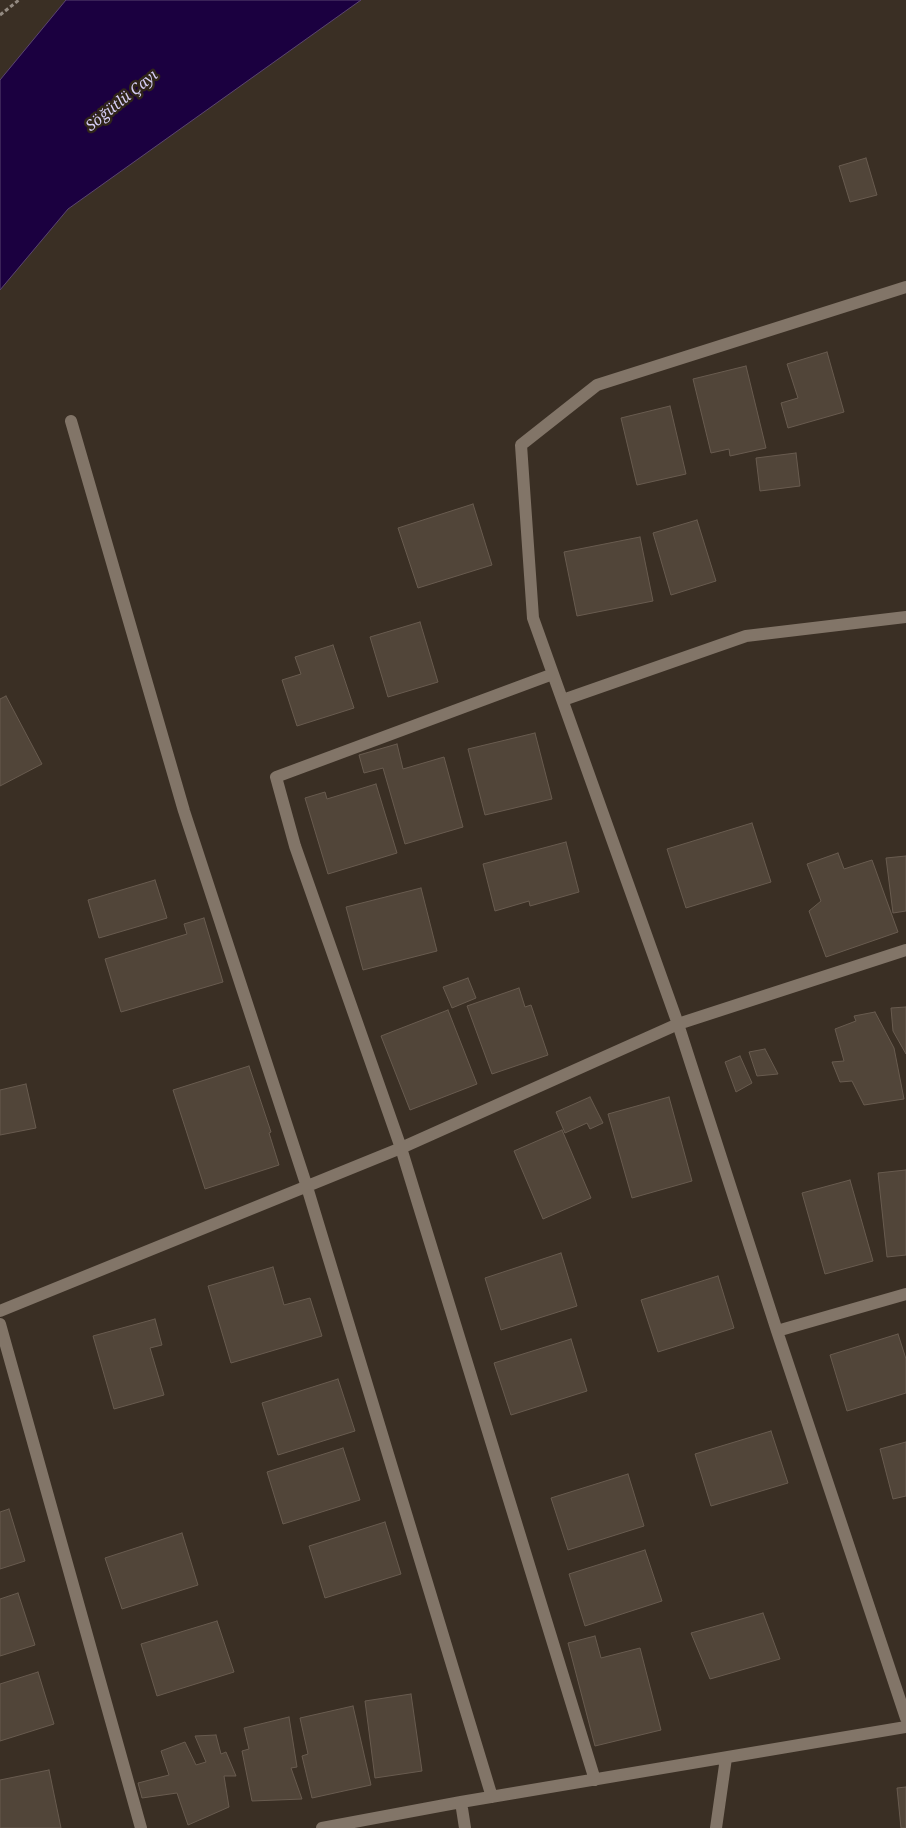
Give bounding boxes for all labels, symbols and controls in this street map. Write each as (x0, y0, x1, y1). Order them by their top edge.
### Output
water label: Söğütlü Çayı (82, 67, 162, 135)

